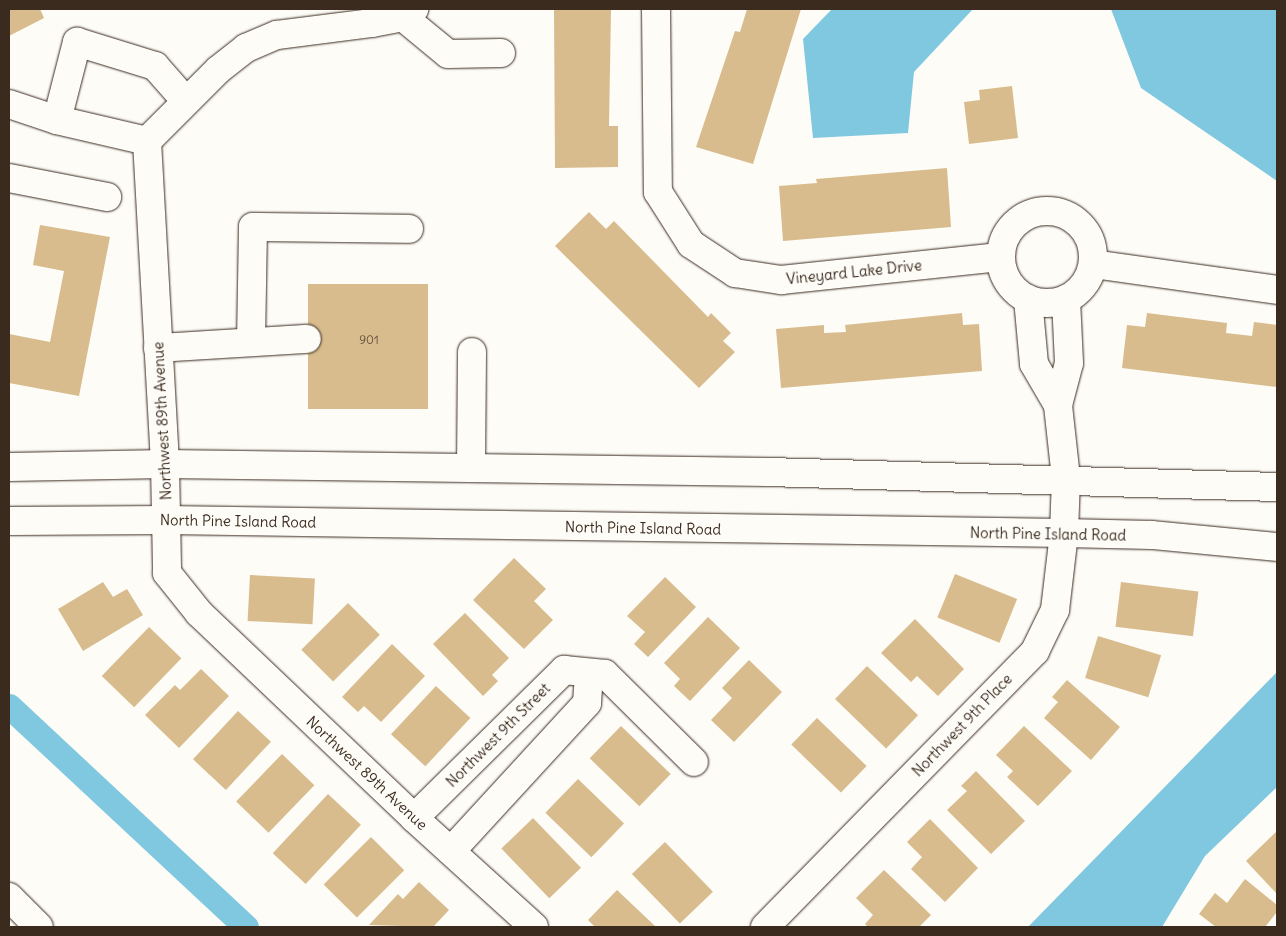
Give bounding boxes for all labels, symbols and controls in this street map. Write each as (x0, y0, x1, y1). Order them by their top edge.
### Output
street label: Vineyard Lake Drive (785, 256, 923, 288)
house number: 901 (359, 333, 379, 347)
street label: Northwest 89th Avenue (149, 341, 175, 501)
street label: North Pine Island Road (160, 511, 316, 531)
street label: North Pine Island Road (565, 518, 721, 538)
street label: North Pine Island Road (970, 524, 1126, 544)
street label: Northwest 9th Place (908, 670, 1016, 780)
street label: Northwest 9th Street (442, 679, 554, 791)
street label: Northwest 89th Avenue (303, 712, 431, 834)

